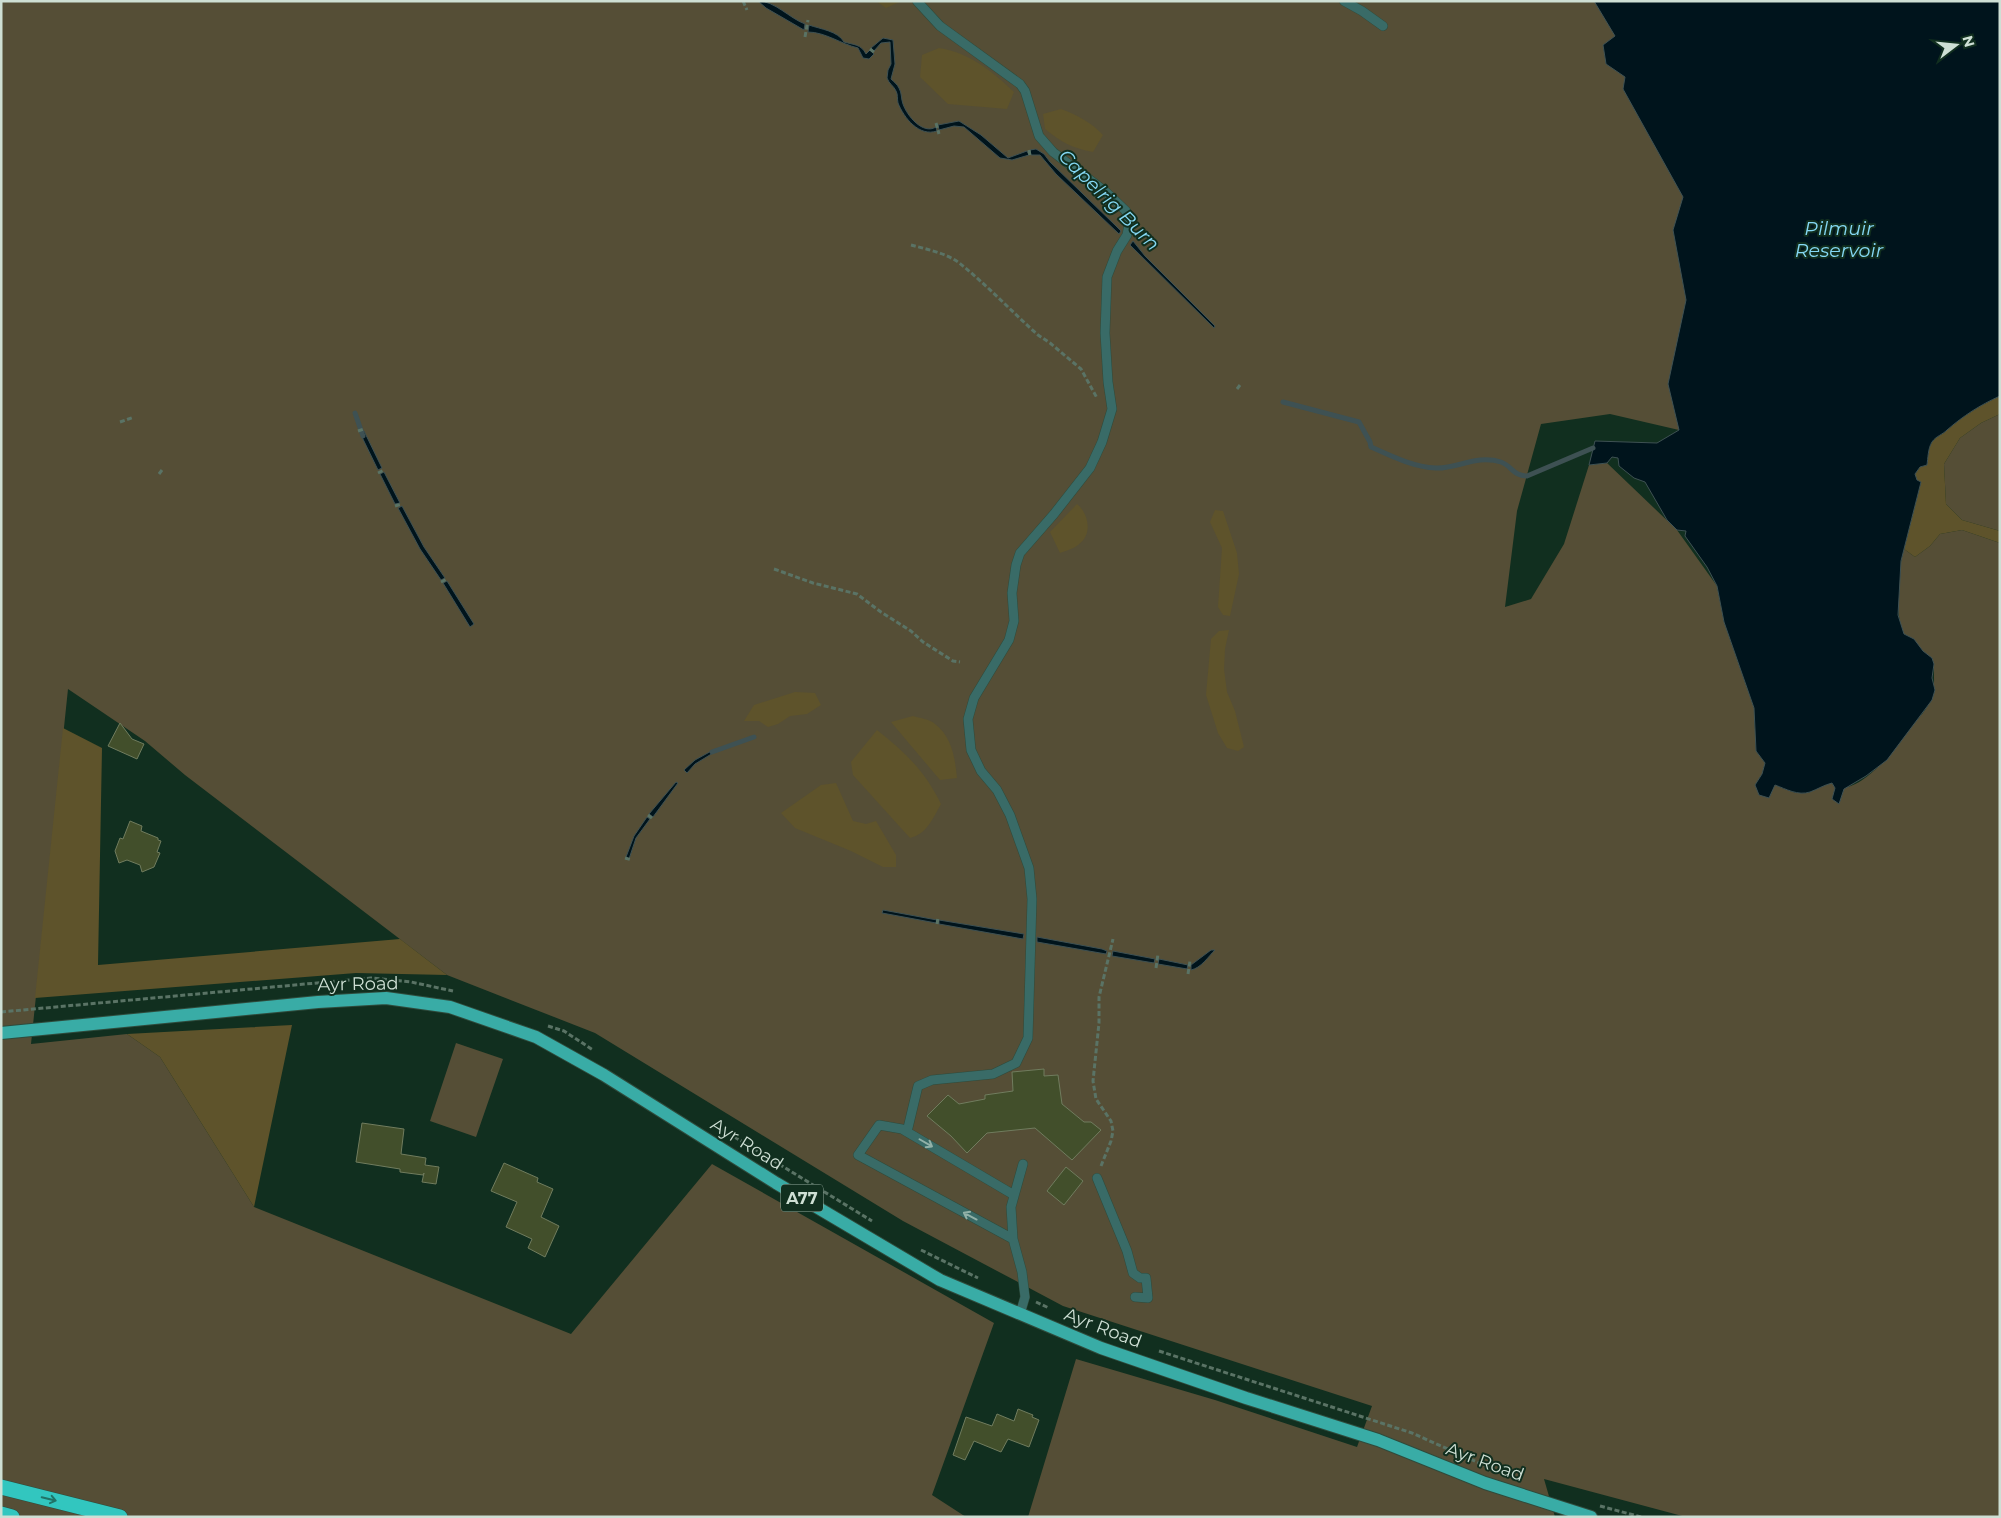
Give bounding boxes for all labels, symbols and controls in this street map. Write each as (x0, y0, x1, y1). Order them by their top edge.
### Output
north arrow (1931, 20, 1981, 70)
text: N (1958, 33, 1979, 49)
water label: Capelrig Burn (1054, 145, 1164, 255)
water label: Pilmuir Reservoir (1795, 217, 1884, 262)
street label: Ayr Road (317, 972, 399, 996)
street label: Ayr Road (707, 1113, 787, 1175)
one-way arrow (918, 1139, 933, 1149)
road number: A77 (781, 1184, 823, 1212)
one-way arrow (963, 1210, 978, 1220)
street label: Ayr Road (1061, 1303, 1145, 1353)
street label: Ayr Road (1443, 1438, 1527, 1486)
one-way arrow (40, 1495, 56, 1504)

